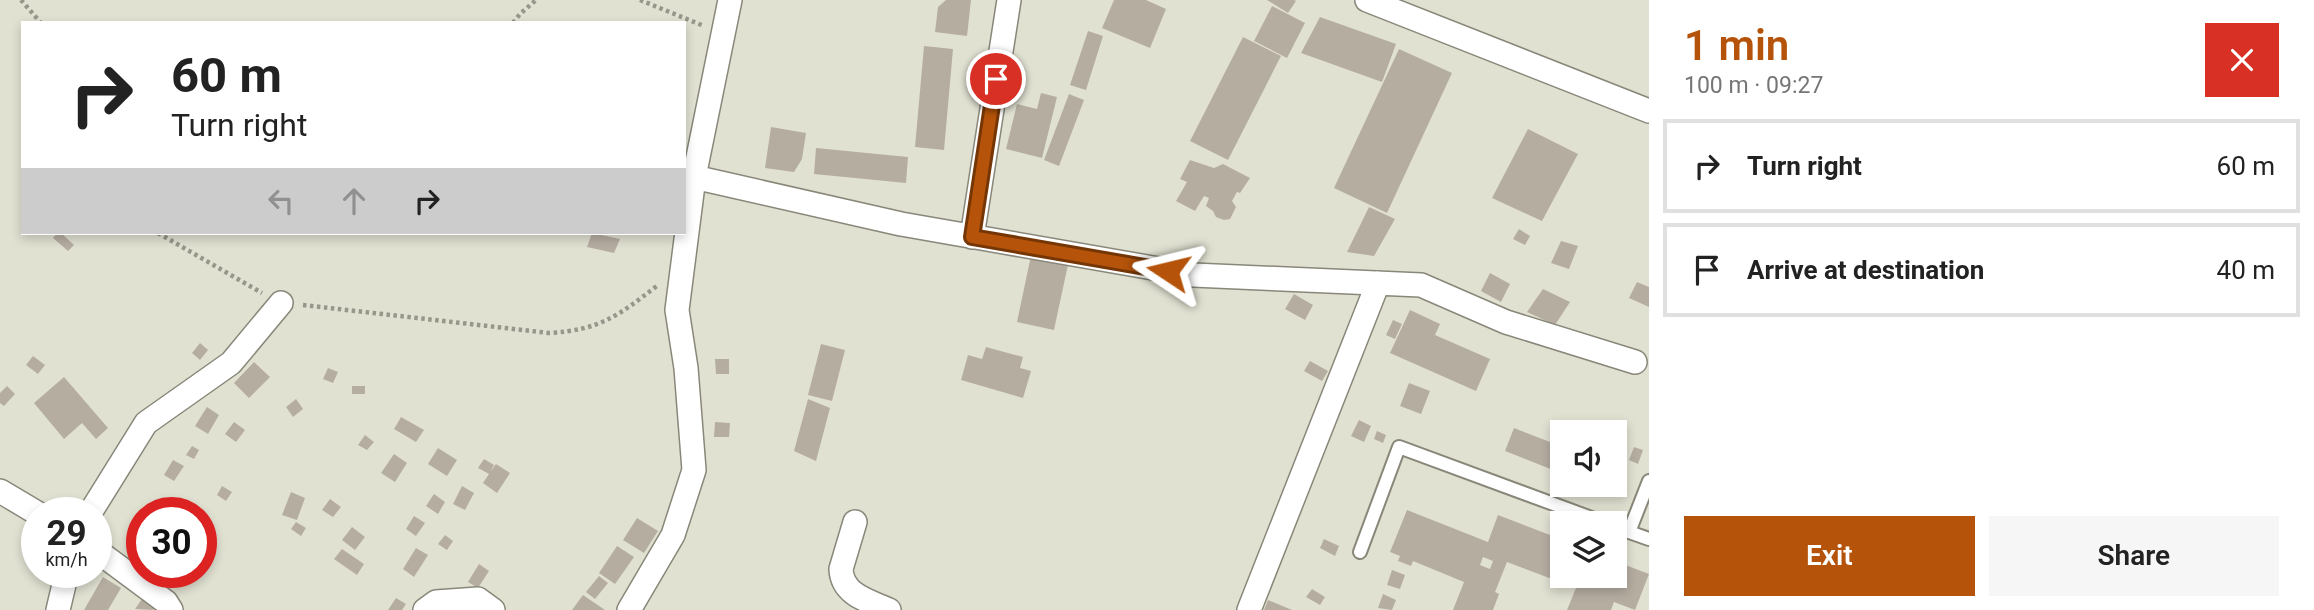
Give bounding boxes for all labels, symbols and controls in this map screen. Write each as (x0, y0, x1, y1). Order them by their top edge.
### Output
text: 1 min (1684, 21, 1789, 70)
button: close (2205, 23, 2279, 97)
text: 60 m (171, 47, 282, 104)
icon: right (56, 49, 147, 140)
pin (966, 49, 1026, 109)
icon: arrive (977, 60, 1015, 98)
text: 100 m · 09:27 (1684, 72, 1823, 99)
text: Turn right (171, 106, 307, 144)
icon: right (1688, 147, 1726, 185)
text: Turn right (1747, 151, 1862, 181)
text: 60 m (2217, 151, 2275, 181)
icon: left (262, 182, 300, 220)
icon: ahead (335, 182, 373, 220)
icon: right (408, 182, 446, 220)
position arrow (1131, 234, 1205, 308)
icon: arrive (1688, 251, 1726, 289)
text: Arrive at destination (1747, 255, 1984, 285)
text: 40 m (2217, 255, 2275, 285)
map controls (1550, 420, 1627, 588)
button: sound (1550, 420, 1627, 497)
speed limit sign: 30 (126, 497, 217, 588)
button: layers (1550, 511, 1627, 588)
text: 29 (46, 513, 87, 554)
button: Exit (1684, 516, 1975, 596)
button: Share (1989, 516, 2279, 596)
text: km/h (45, 549, 88, 570)

